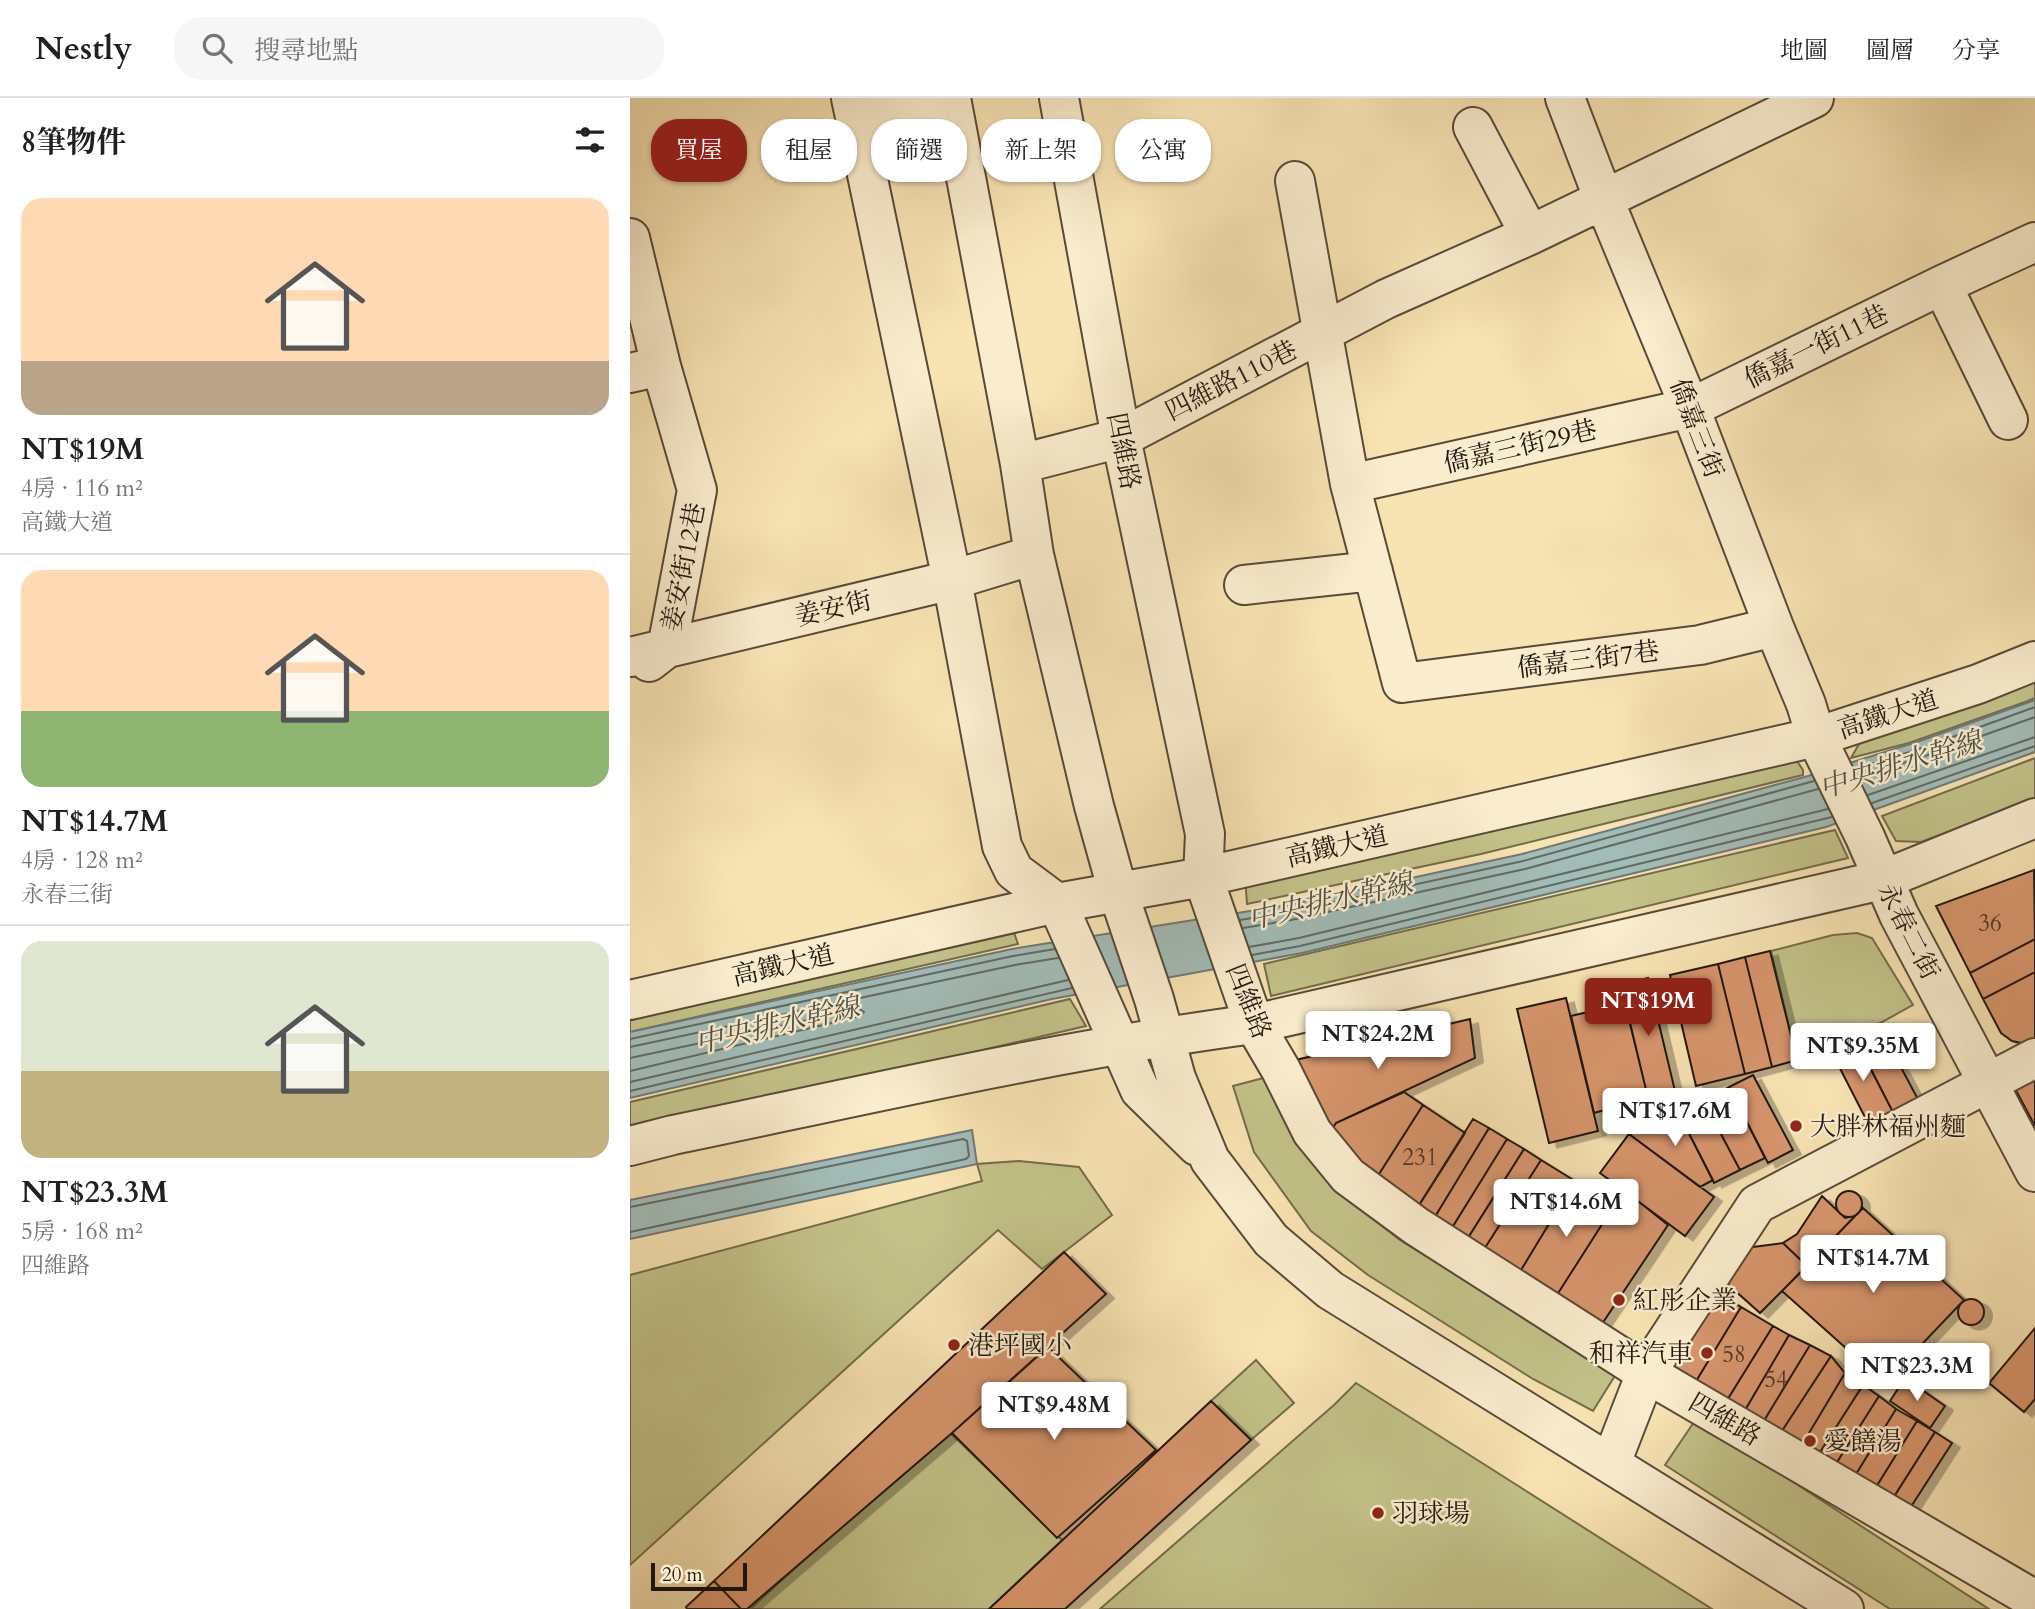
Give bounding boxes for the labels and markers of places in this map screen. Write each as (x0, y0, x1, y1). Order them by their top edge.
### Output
pin: NT$19M (1591, 978, 1705, 1038)
pin: NT$24.2M (1306, 1012, 1450, 1071)
pin: NT$9.35M (1791, 1024, 1935, 1083)
pin: NT$17.6M (1603, 1088, 1747, 1148)
place label: 大胖林福州麵 (1810, 1109, 1966, 1144)
marker: 大胖林福州麵 (1788, 1118, 1804, 1134)
pin: NT$14.6M (1494, 1180, 1638, 1239)
pin: NT$14.7M (1801, 1236, 1945, 1295)
place label: 紅彤企業 (1633, 1283, 1737, 1318)
marker: 紅彤企業 (1611, 1292, 1627, 1308)
place label: 港坪國小 (968, 1328, 1072, 1363)
place label: 和祥汽車 (1589, 1336, 1693, 1371)
marker: 港坪國小 (946, 1337, 962, 1353)
pin: NT$23.3M (1845, 1344, 1989, 1403)
marker: 和祥汽車 (1699, 1345, 1715, 1361)
pin: NT$9.48M (982, 1382, 1126, 1442)
place label: 愛饍湯 (1824, 1424, 1902, 1459)
marker: 愛饍湯 (1802, 1433, 1818, 1449)
place label: 羽球場 (1392, 1496, 1470, 1531)
marker: 羽球場 (1370, 1505, 1386, 1521)

